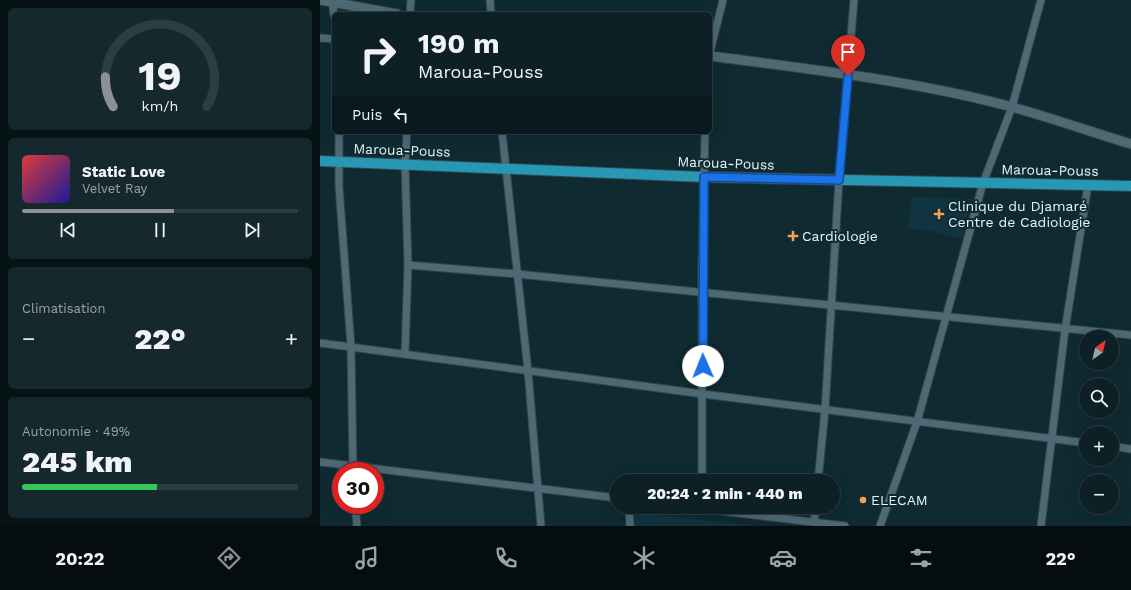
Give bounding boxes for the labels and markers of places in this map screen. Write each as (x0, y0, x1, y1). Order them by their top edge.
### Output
pin (831, 35, 865, 76)
place label: Clinique du Djamaré Centre de Cadiologie (948, 198, 1090, 230)
marker: Clinique du Djamaré Centre de Cadiologie (933, 208, 945, 220)
place label: Cardiologie (802, 228, 878, 244)
marker: Cardiologie (787, 230, 799, 242)
place label: ELECAM (871, 492, 928, 508)
marker: ELECAM (858, 495, 868, 505)

